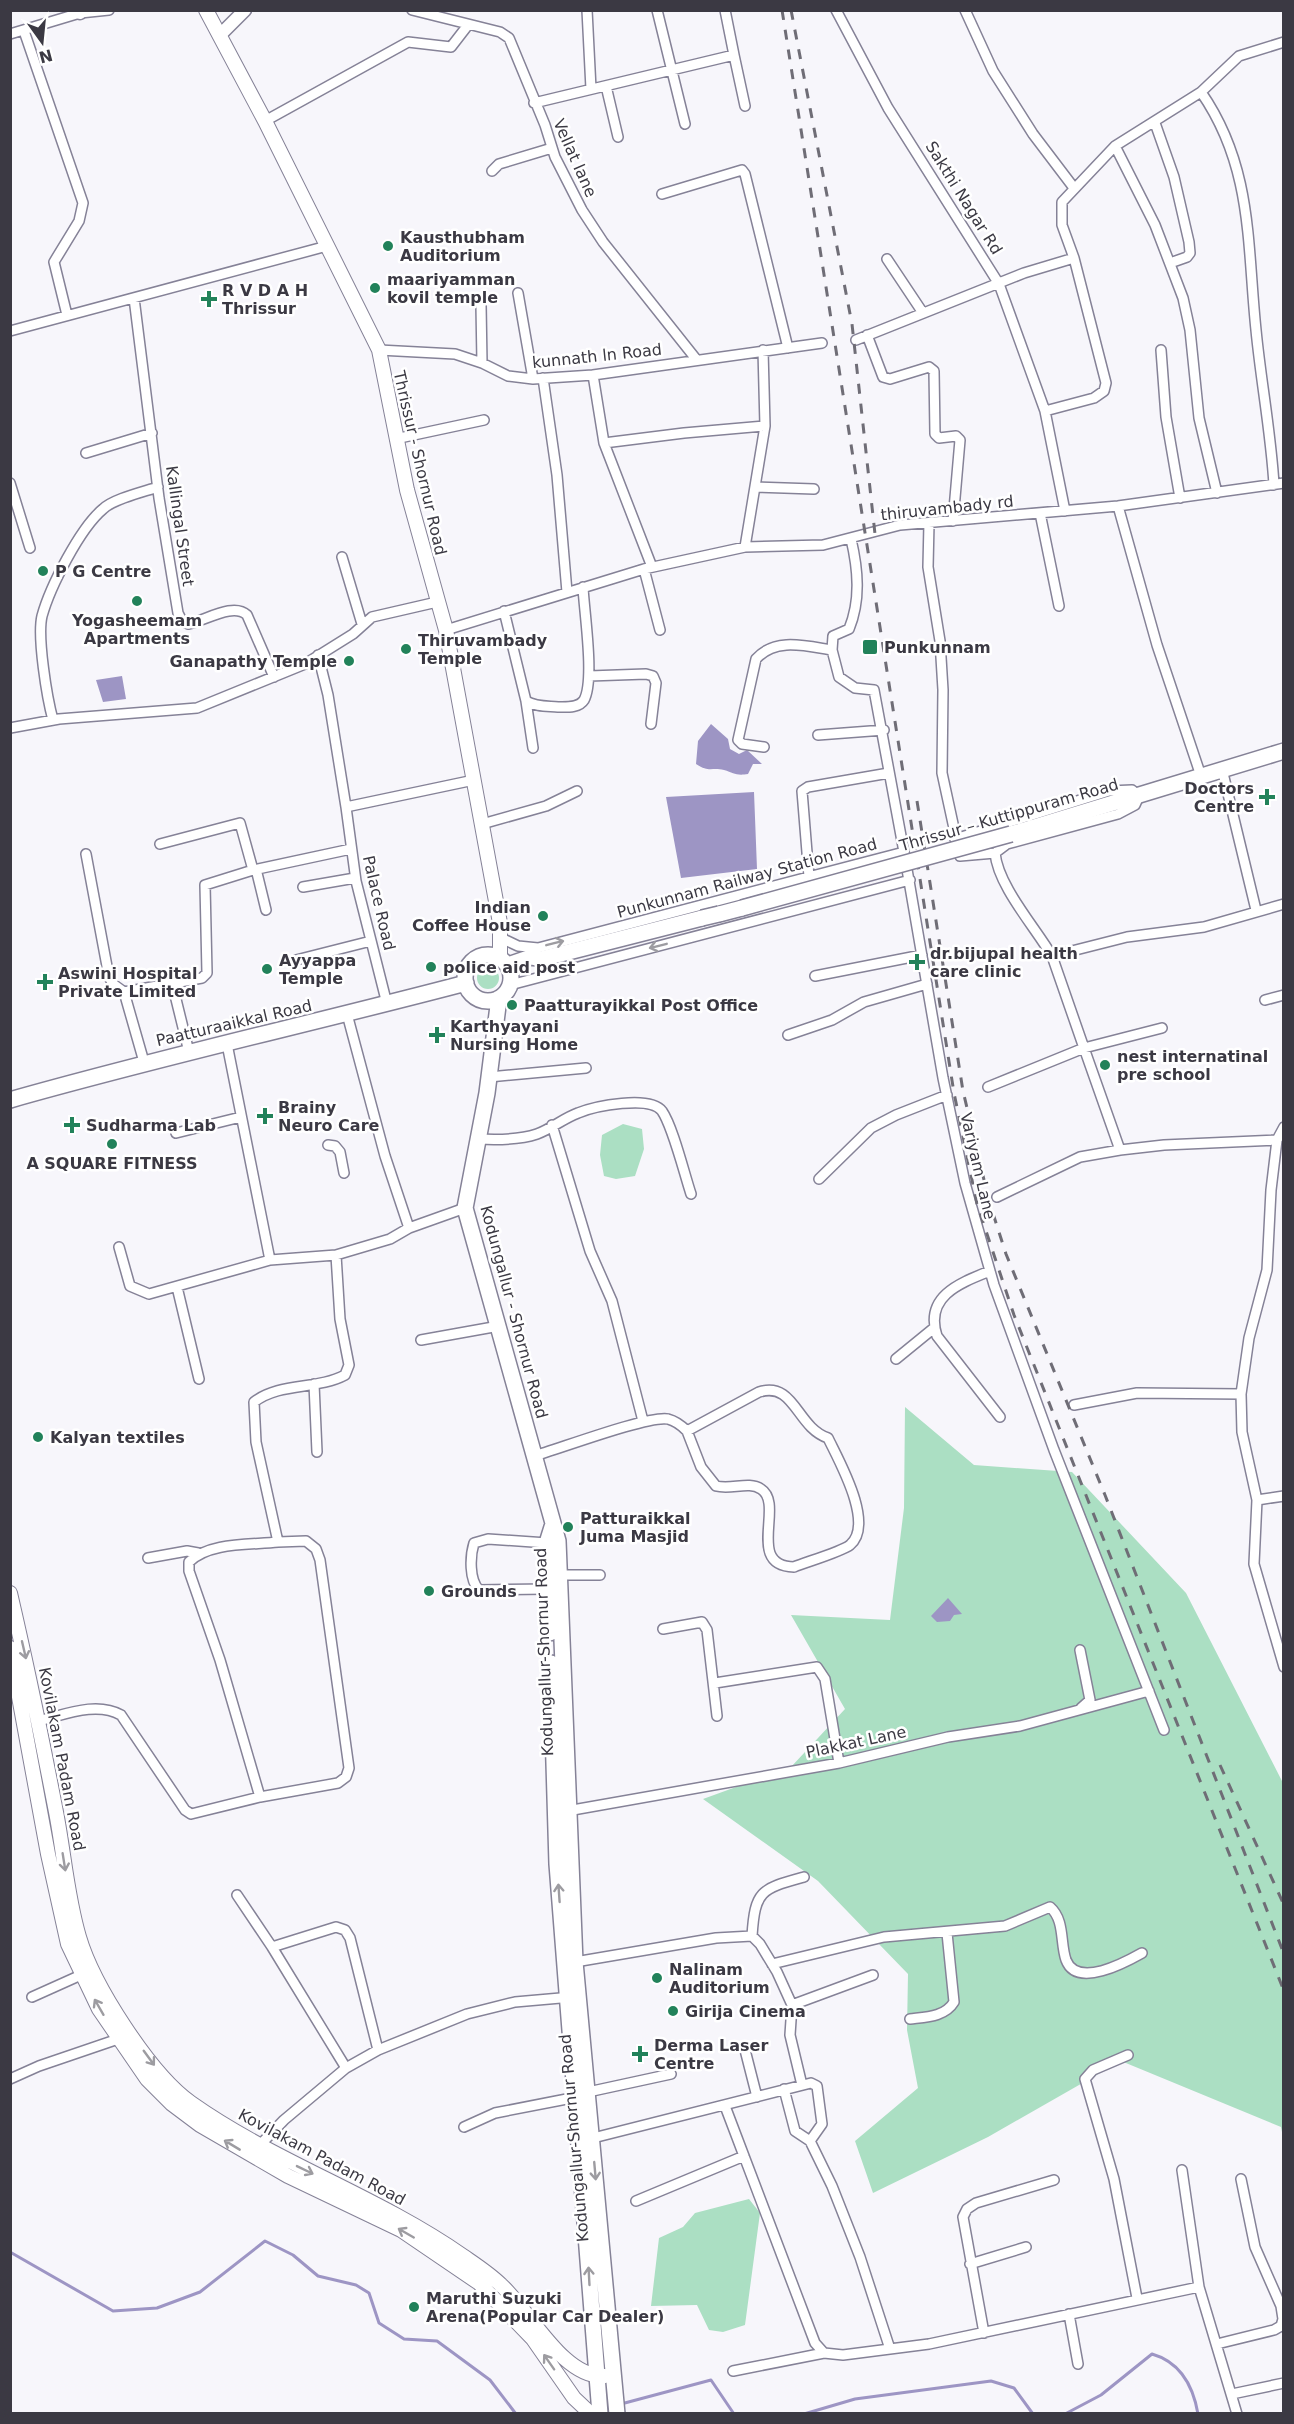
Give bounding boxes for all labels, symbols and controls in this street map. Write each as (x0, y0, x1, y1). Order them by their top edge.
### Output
north arrow (12, 12, 72, 72)
text: N (37, 45, 55, 67)
street label: Vellat lane (549, 116, 601, 200)
street label: Sakthi Nagar Rd (922, 138, 1006, 258)
place label: Kausthubham Auditorium (400, 228, 525, 265)
marker: Kausthubham Auditorium (381, 239, 395, 253)
place label: maariyamman kovil temple (387, 270, 515, 307)
place label: R V D A H Thrissur (222, 281, 308, 318)
marker: maariyamman kovil temple (368, 281, 382, 295)
marker: R V D A H Thrissur (200, 290, 218, 308)
street label: kunnath ln Road (531, 340, 663, 372)
street label: Thrissur - Shornur Road (389, 368, 450, 557)
street label: Kallingal Street (162, 464, 198, 588)
street label: thiruvambady rd (880, 492, 1014, 524)
place label: P G Centre (55, 562, 152, 581)
marker: P G Centre (36, 564, 50, 578)
marker: Yogasheemam Apartments (130, 594, 144, 608)
place label: Yogasheemam Apartments (71, 611, 202, 648)
place label: Thiruvambady Temple (418, 631, 548, 668)
marker: Punkunnam (861, 638, 879, 656)
place label: Punkunnam (884, 638, 991, 657)
marker: Thiruvambady Temple (399, 642, 413, 656)
place label: Ganapathy Temple (169, 652, 337, 671)
marker: Ganapathy Temple (342, 654, 356, 668)
street label: Thrissur – Kuttippuram Road (896, 775, 1121, 856)
place label: Doctors Centre (1184, 779, 1254, 816)
marker: Doctors Centre (1258, 788, 1276, 806)
street label: Punkunnam Railway Station Road (615, 834, 879, 922)
street label: Palace Road (359, 854, 399, 952)
place label: Indian Coffee House (412, 898, 531, 935)
marker: Indian Coffee House (536, 909, 550, 923)
one-way arrow (545, 937, 564, 949)
one-way arrow (649, 941, 668, 953)
place label: dr.bijupal health care clinic (930, 944, 1078, 981)
place label: Ayyappa Temple (279, 951, 356, 988)
marker: dr.bijupal health care clinic (908, 953, 926, 971)
place label: police aid post (443, 958, 576, 977)
marker: police aid post (424, 960, 438, 974)
marker: Ayyappa Temple (260, 962, 274, 976)
place label: Aswini Hospital Private Limited (58, 964, 197, 1001)
marker: Aswini Hospital Private Limited (36, 973, 54, 991)
street label: Paatturaaikkal Road (154, 996, 314, 1050)
place label: Paatturayikkal Post Office (524, 996, 758, 1015)
marker: Paatturayikkal Post Office (505, 998, 519, 1012)
place label: Karthyayani Nursing Home (450, 1017, 578, 1054)
marker: Karthyayani Nursing Home (428, 1026, 446, 1044)
place label: nest internatinal pre school (1117, 1047, 1268, 1084)
marker: nest internatinal pre school (1098, 1058, 1112, 1072)
place label: Brainy Neuro Care (278, 1098, 380, 1135)
marker: Brainy Neuro Care (256, 1107, 274, 1125)
street label: Variyam Lane (956, 1111, 1000, 1221)
marker: Sudharma Lab (63, 1116, 81, 1134)
place label: Sudharma Lab (86, 1116, 216, 1135)
marker: A SQUARE FITNESS (105, 1137, 119, 1151)
place label: A SQUARE FITNESS (26, 1154, 198, 1173)
street label: Kodungallur - Shornur Road (476, 1203, 552, 1421)
place label: Kalyan textiles (50, 1428, 185, 1447)
marker: Kalyan textiles (31, 1430, 45, 1444)
place label: Patturaikkal Juma Masjid (579, 1509, 691, 1546)
marker: Patturaikkal Juma Masjid (561, 1520, 575, 1534)
street label: Kodungallur-Shornur Road (531, 1547, 557, 1757)
place label: Grounds (441, 1582, 517, 1601)
marker: Grounds (422, 1584, 436, 1598)
one-way arrow (18, 1641, 30, 1660)
street label: Kovilakam Padam Road (35, 1666, 89, 1852)
street label: Plakkat Lane (804, 1722, 908, 1762)
one-way arrow (59, 1852, 70, 1872)
one-way arrow (553, 1884, 564, 1904)
place label: Nalinam Auditorium (669, 1960, 770, 1997)
marker: Nalinam Auditorium (650, 1971, 664, 1985)
one-way arrow (92, 1999, 104, 2016)
place label: Girija Cinema (685, 2002, 806, 2021)
marker: Girija Cinema (666, 2004, 680, 2018)
street label: Kodungallur-Shornur Road (555, 2033, 593, 2243)
place label: Derma Laser Centre (654, 2036, 768, 2073)
marker: Derma Laser Centre (631, 2045, 649, 2063)
one-way arrow (142, 2049, 155, 2065)
street label: Kovilakam Padam Road (235, 2105, 409, 2209)
one-way arrow (224, 2138, 241, 2150)
one-way arrow (590, 2160, 601, 2180)
one-way arrow (296, 2165, 314, 2176)
one-way arrow (398, 2227, 415, 2239)
one-way arrow (584, 2267, 595, 2287)
place label: Maruthi Suzuki Arena(Popular Car Dealer) (426, 2289, 664, 2326)
marker: Maruthi Suzuki Arena(Popular Car Dealer) (407, 2300, 421, 2314)
one-way arrow (543, 2355, 555, 2371)

